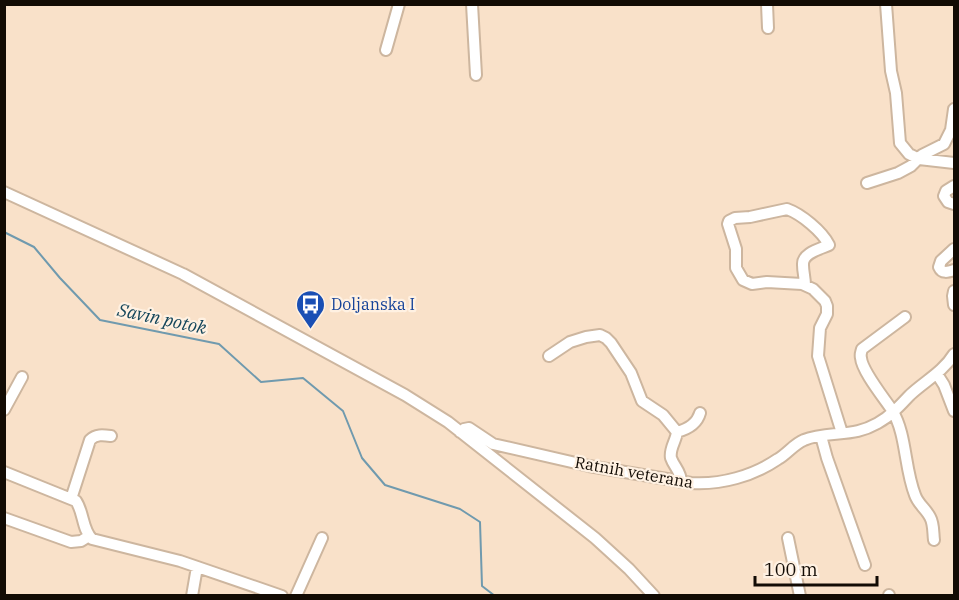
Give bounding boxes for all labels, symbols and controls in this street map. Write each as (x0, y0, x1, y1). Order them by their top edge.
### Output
bus stop icon: Doljanska I (294, 288, 326, 330)
place label: Doljanska I (331, 294, 415, 314)
water label: Savin potok (114, 298, 209, 339)
street label: Ratnih veterana (573, 452, 695, 492)
scale bar (755, 549, 876, 587)
text: 100 m (764, 558, 818, 581)

